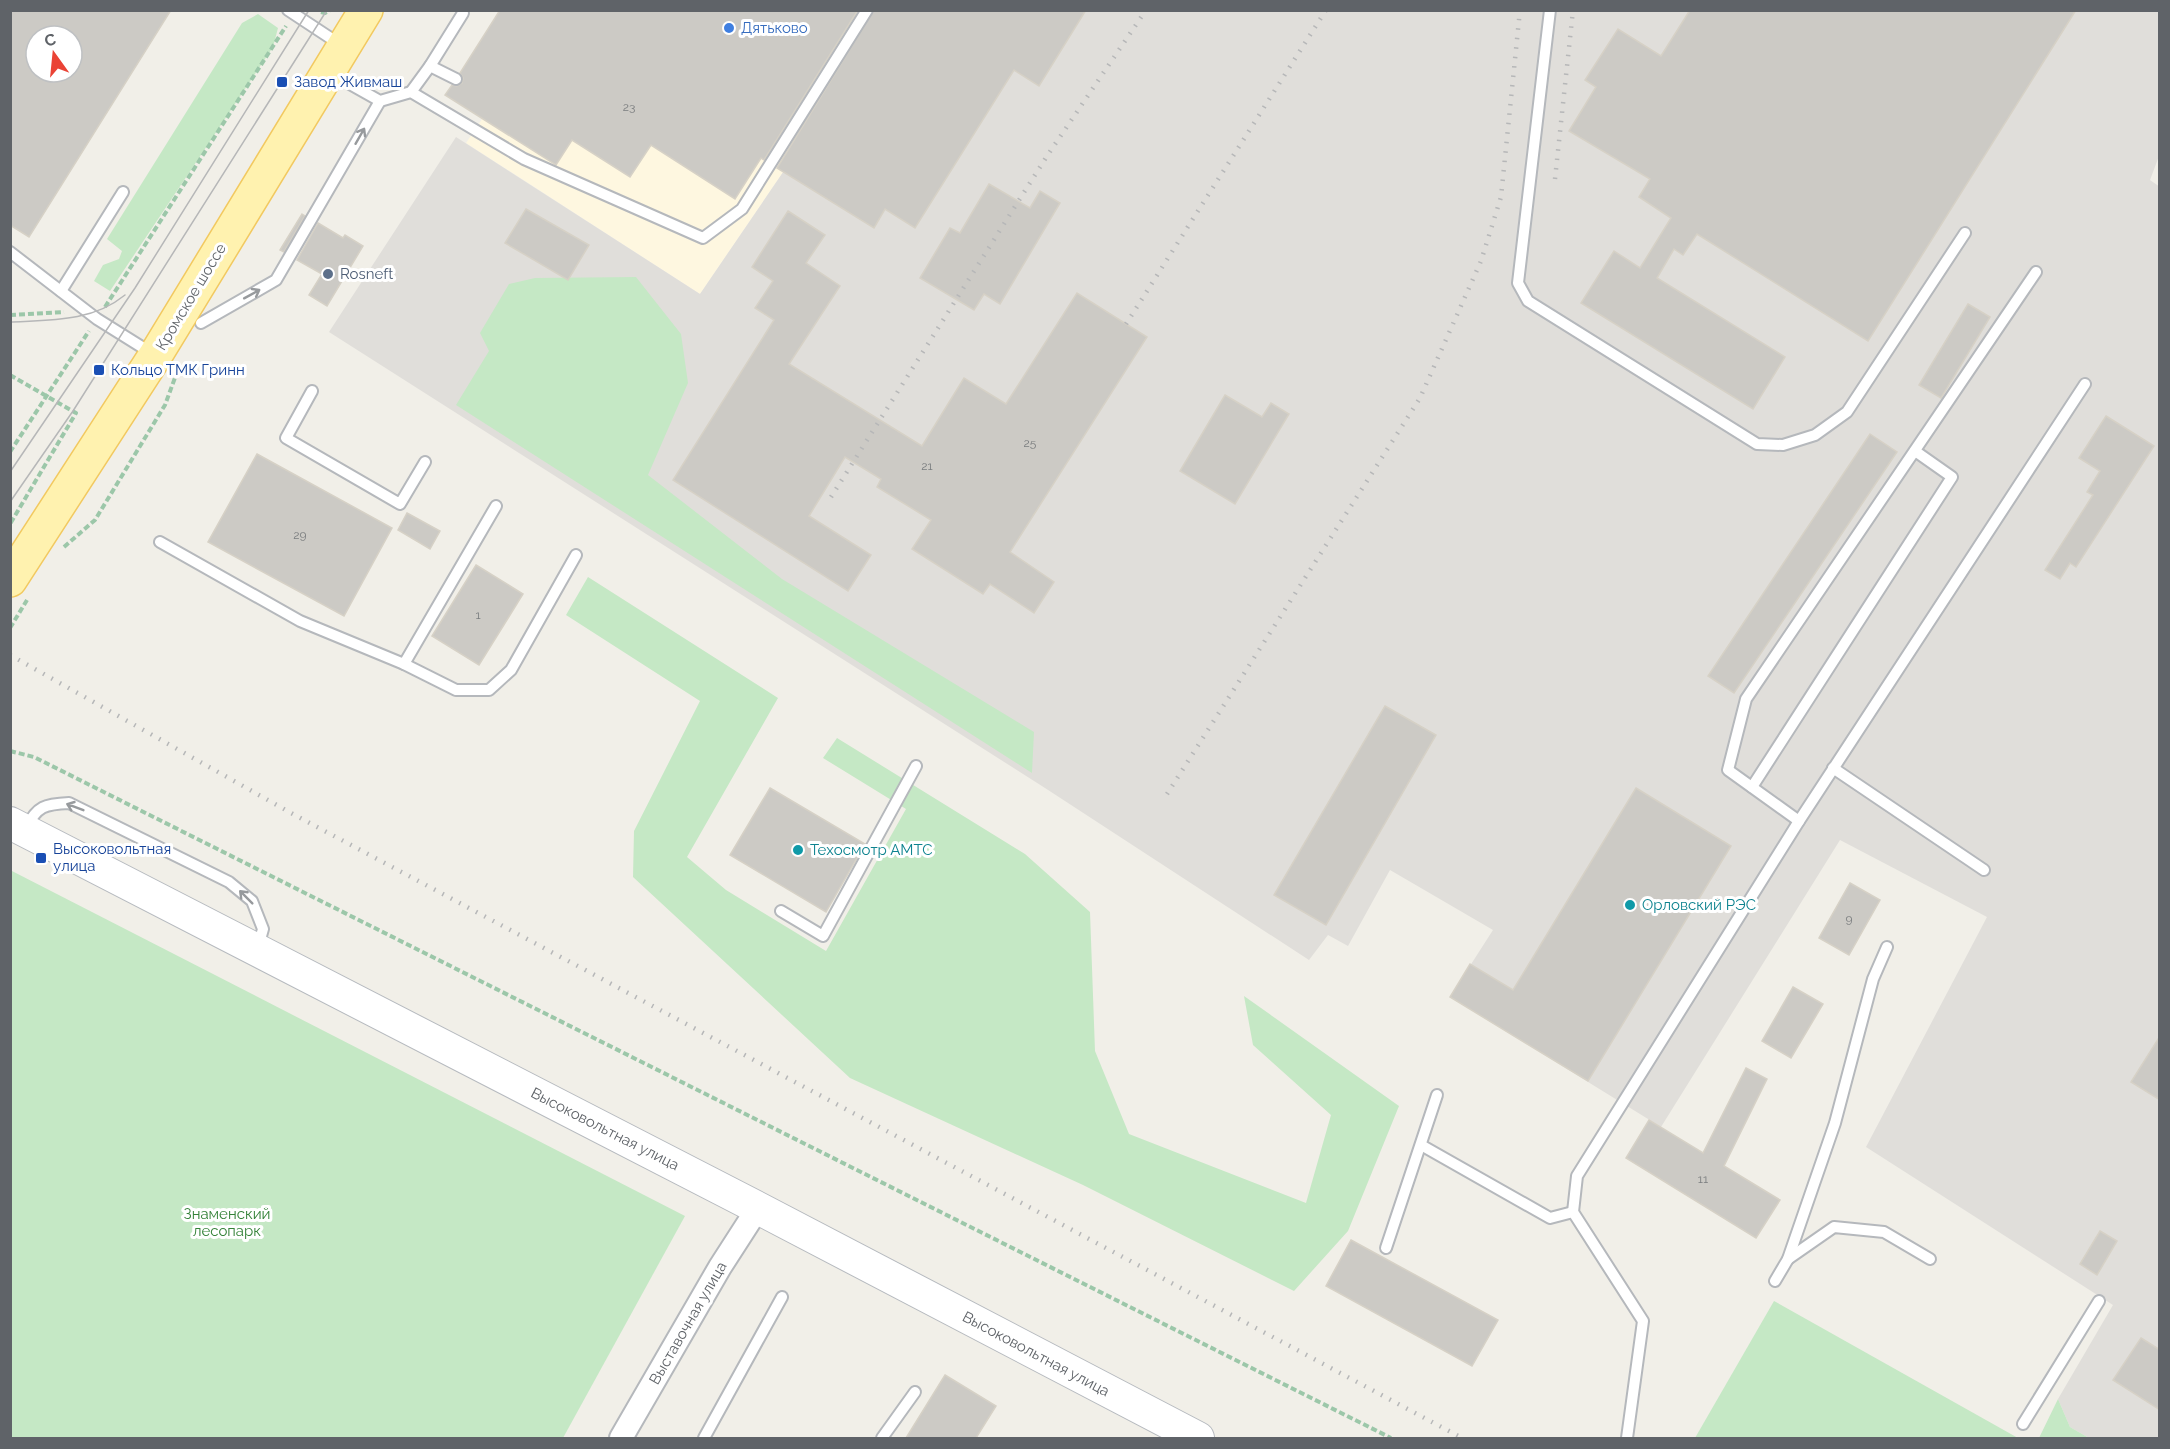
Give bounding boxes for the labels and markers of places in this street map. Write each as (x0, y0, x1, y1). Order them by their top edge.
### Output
place label: Дятьково (741, 19, 808, 37)
marker: Дятьково (722, 21, 736, 35)
place label: Завод Живмаш (294, 73, 402, 91)
marker: Завод Живмаш (275, 75, 289, 89)
place label: Rosneft (340, 265, 393, 283)
marker: Rosneft (321, 267, 335, 281)
place label: Кольцо ТМК Гринн (111, 361, 245, 379)
marker: Кольцо ТМК Гринн (92, 363, 106, 377)
place label: Высоковольтная улица (53, 840, 171, 875)
place label: Техосмотр АМТС (810, 841, 933, 859)
marker: Техосмотр АМТС (791, 843, 805, 857)
marker: Высоковольтная улица (34, 851, 48, 865)
place label: Орловский РЭС (1642, 896, 1756, 914)
marker: Орловский РЭС (1623, 898, 1637, 912)

